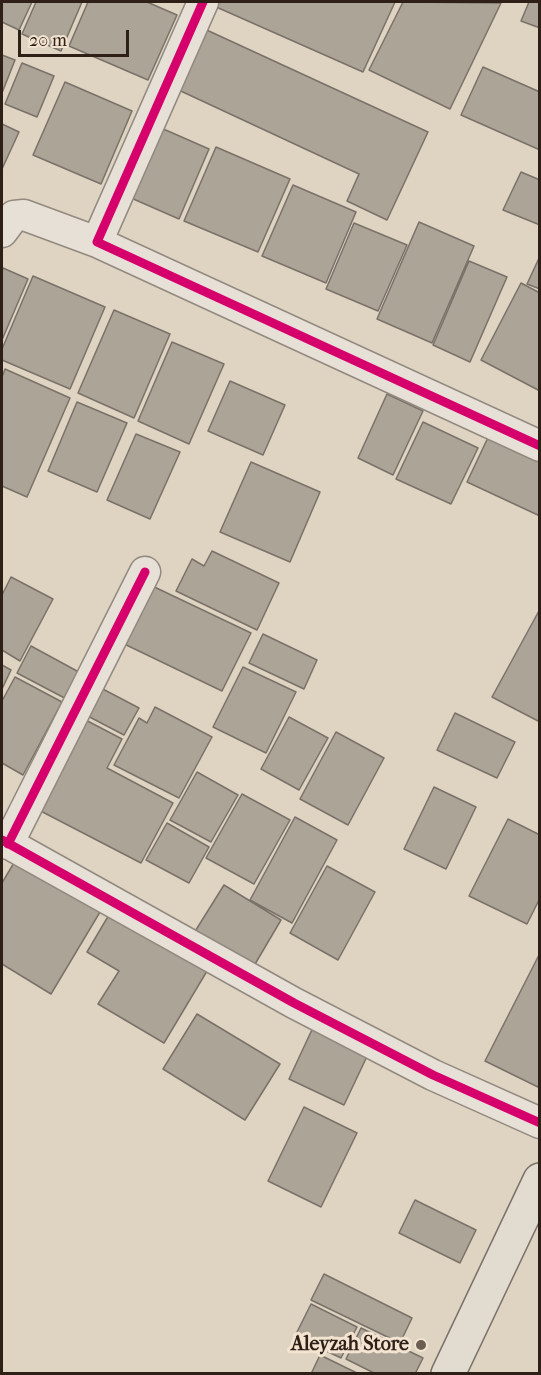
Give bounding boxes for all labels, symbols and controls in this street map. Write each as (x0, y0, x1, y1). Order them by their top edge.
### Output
scale bar (21, 18, 132, 56)
text: 20 m (29, 30, 67, 51)
place label: Aleyzah Store (291, 1333, 409, 1357)
marker: Aleyzah Store (414, 1338, 428, 1352)

